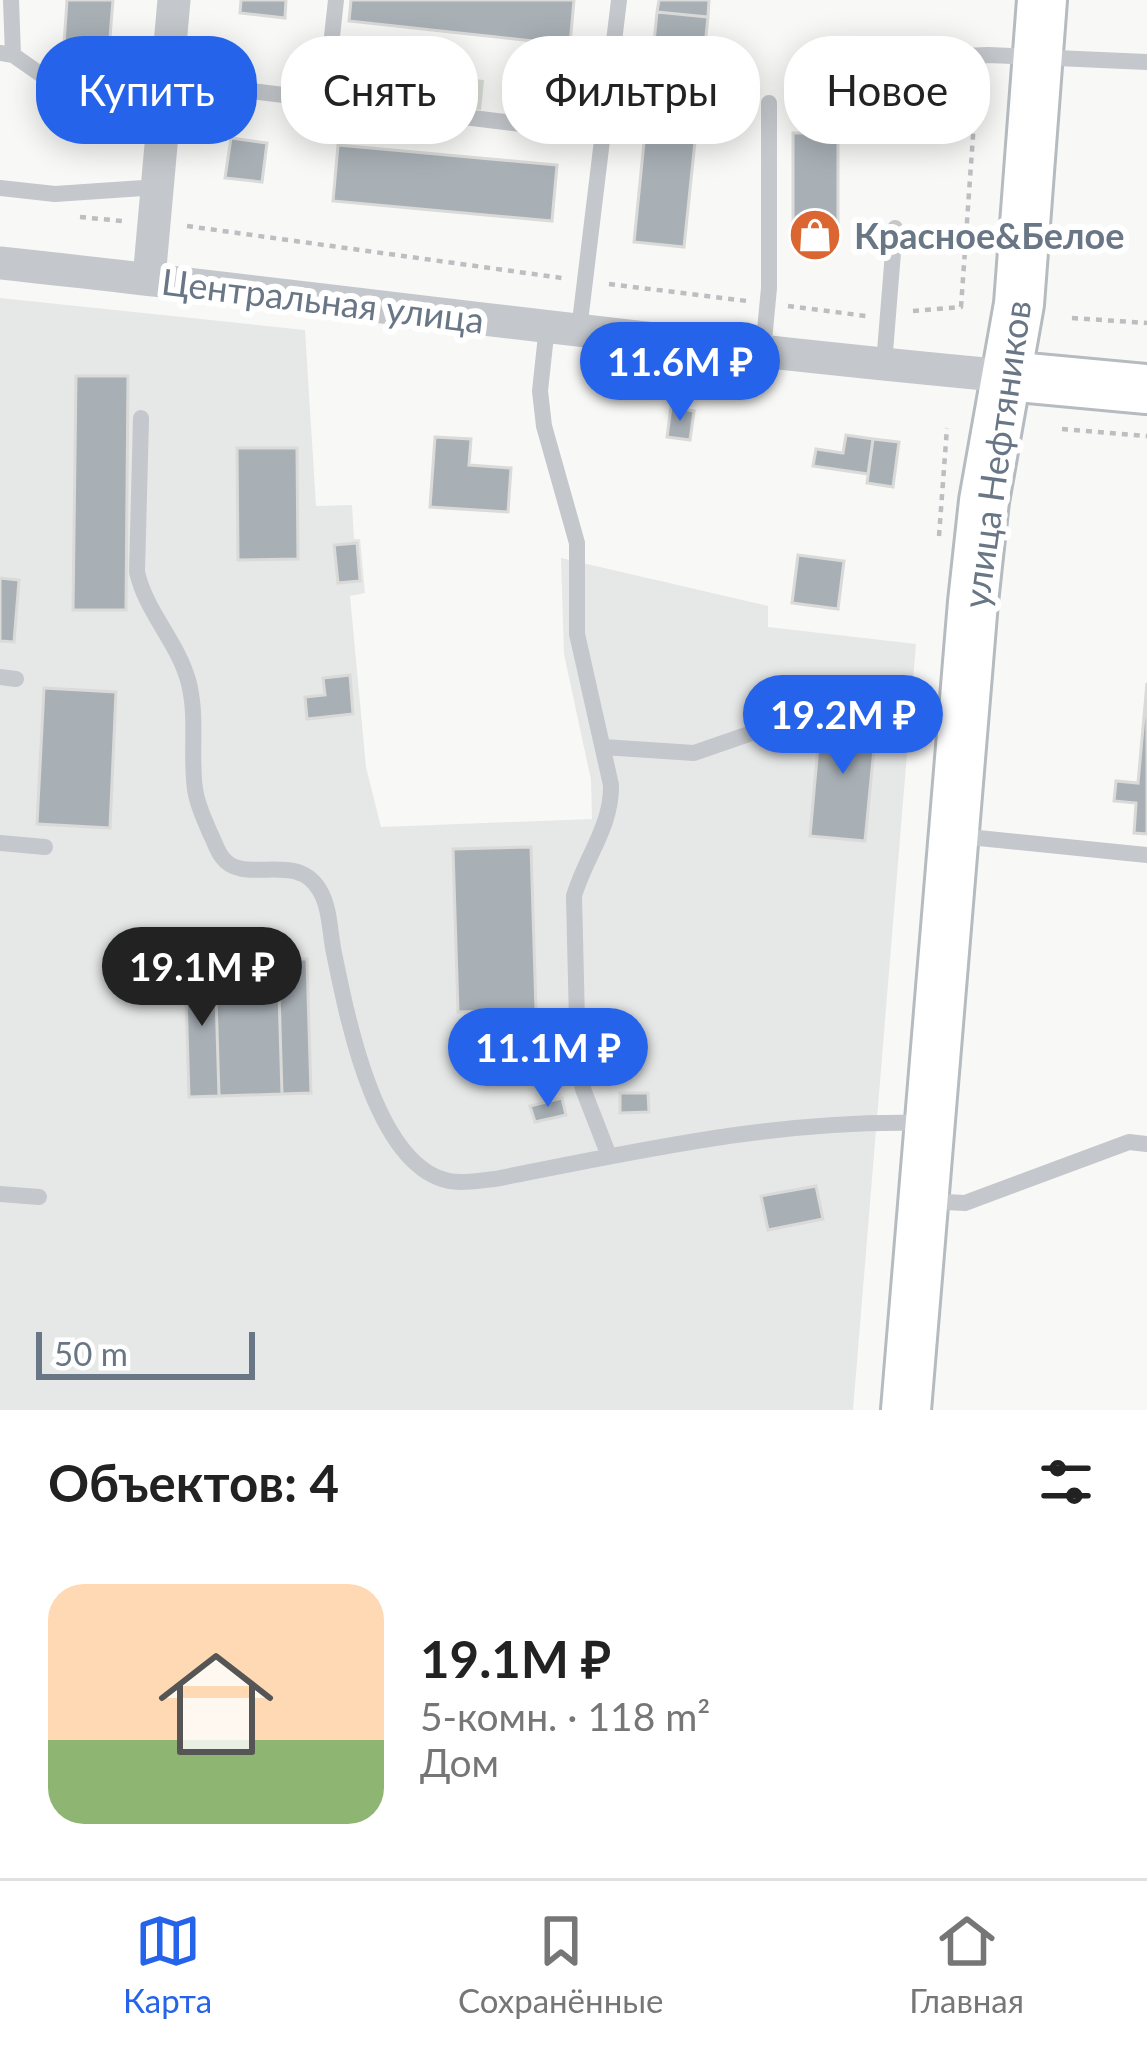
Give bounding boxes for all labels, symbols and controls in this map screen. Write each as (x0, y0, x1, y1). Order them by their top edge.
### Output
chip: Купить (36, 36, 257, 144)
chip: Снять (281, 36, 478, 144)
chip: Фильтры (502, 36, 760, 144)
chip: Новое (784, 36, 990, 144)
shop icon: Красное&Белое (787, 207, 843, 263)
place label: Красное&Белое (854, 213, 1125, 257)
street label: Центральная улица (159, 258, 487, 342)
street label: улица Нефтяников (953, 297, 1039, 611)
pin: 11.6M ₽ (569, 322, 791, 424)
text: 11.6M ₽ (607, 338, 753, 384)
pin: 19.2M ₽ (732, 675, 954, 777)
text: 19.2M ₽ (770, 691, 916, 737)
pin: 19.1M ₽ (91, 927, 313, 1029)
text: 19.1M ₽ (129, 943, 275, 989)
pin: 11.1M ₽ (437, 1008, 659, 1110)
text: 11.1M ₽ (475, 1024, 621, 1070)
scale bar (36, 1326, 255, 1379)
text: 50 m (54, 1333, 128, 1373)
icon: filters (1033, 1449, 1099, 1515)
text: Объектов: 4 (48, 1452, 339, 1513)
text: 19.1M ₽ (420, 1628, 611, 1689)
icon: home (144, 1632, 288, 1776)
text: 5-комн. · 118 m² (420, 1693, 710, 1739)
text: Дом (420, 1739, 499, 1785)
tab: Карта (123, 1908, 212, 2020)
tab: Сохранённые (458, 1908, 663, 2020)
tab: Главная (909, 1908, 1024, 2020)

